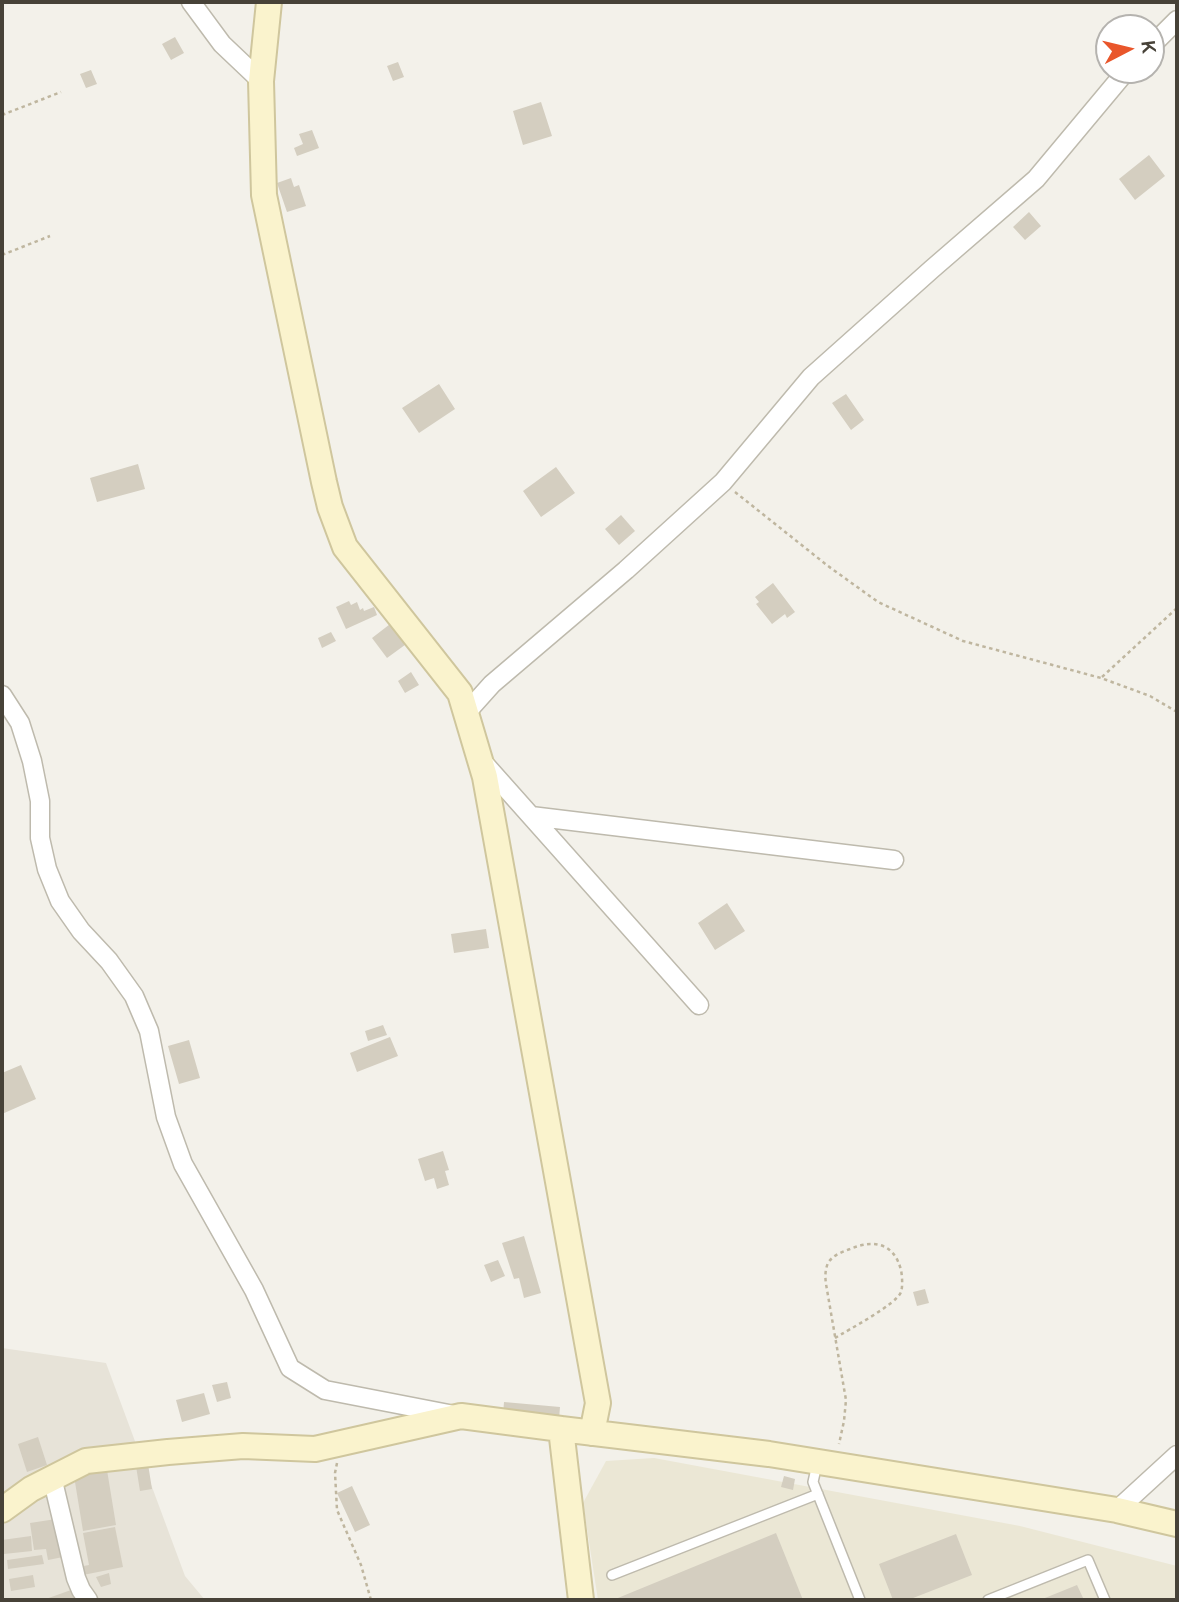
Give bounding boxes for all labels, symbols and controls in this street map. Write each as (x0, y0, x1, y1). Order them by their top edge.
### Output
north arrow (1095, 14, 1165, 84)
text: K (1137, 39, 1161, 54)

